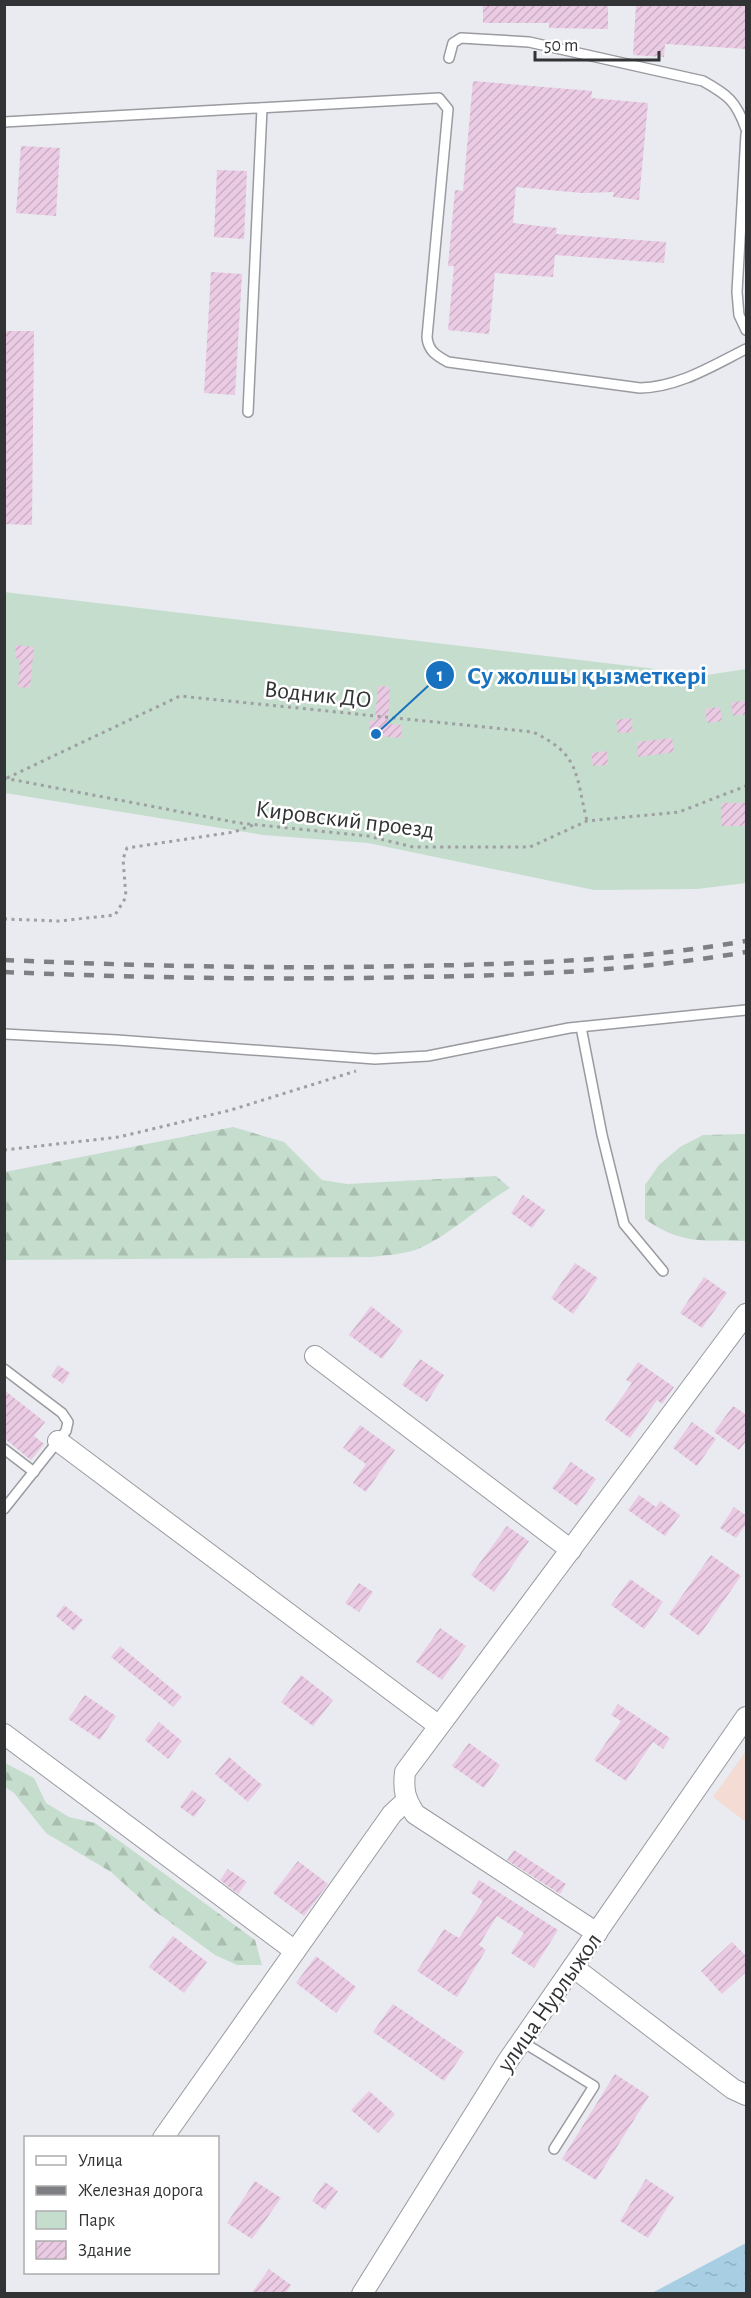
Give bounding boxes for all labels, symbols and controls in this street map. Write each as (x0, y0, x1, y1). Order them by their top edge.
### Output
scale bar (535, 24, 660, 62)
text: 50 m (544, 37, 578, 55)
callout: Су жолшы қызметкері (425, 653, 719, 697)
text: Су жолшы қызметкері (467, 663, 707, 689)
text: 1 (437, 667, 443, 685)
street label: Водник ДО (263, 677, 373, 713)
street label: Кировский проезд (254, 797, 436, 843)
street label: улица Нурлыжол (493, 1929, 606, 2077)
legend (24, 2136, 219, 2274)
text: Улица (78, 2152, 123, 2170)
text: Железная дорога (78, 2182, 203, 2200)
text: Парк (78, 2212, 116, 2230)
text: Здание (78, 2242, 132, 2260)

